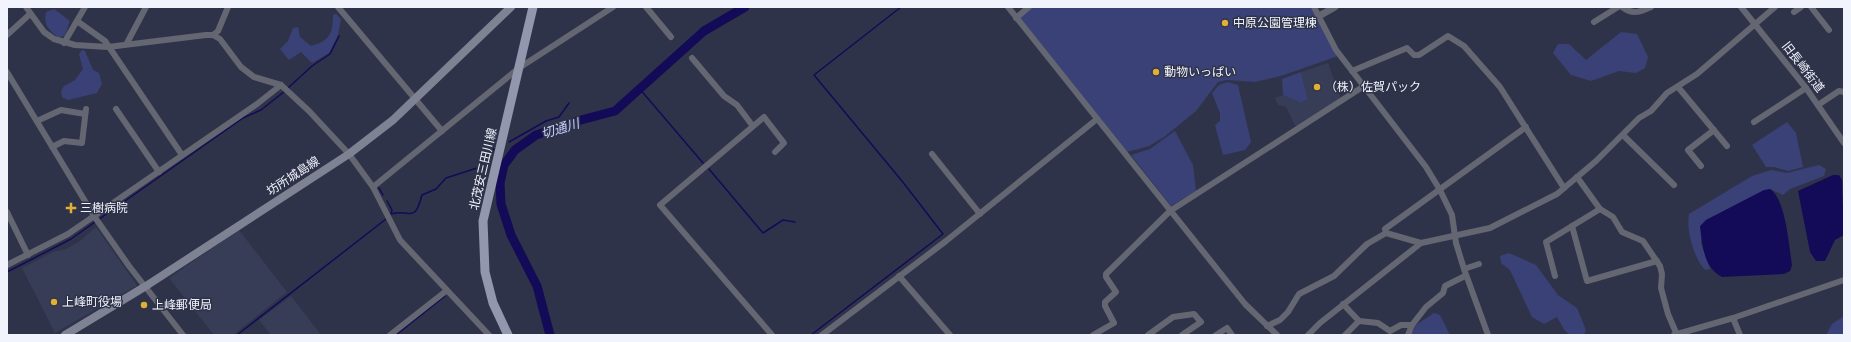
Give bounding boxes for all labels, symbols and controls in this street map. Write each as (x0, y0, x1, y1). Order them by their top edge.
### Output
place label: 中原公園管理棟 (1233, 15, 1317, 30)
marker: 中原公園管理棟 (1220, 18, 1230, 28)
street label: 旧長崎街道 (1779, 38, 1828, 95)
place label: 動物いっぱい (1164, 64, 1236, 79)
marker: 動物いっぱい (1151, 67, 1161, 77)
place label: （株）佐賀パック (1325, 79, 1421, 94)
marker: （株）佐賀パック (1312, 82, 1322, 92)
water label: 切通川 (539, 114, 583, 142)
street label: 北茂安三田川線 (466, 126, 499, 212)
street label: 坊所城島線 (263, 153, 322, 198)
place label: 三樹病院 (80, 200, 128, 215)
marker: 三樹病院 (65, 202, 77, 214)
place label: 上峰町役場 (62, 294, 122, 309)
marker: 上峰町役場 (49, 297, 59, 307)
place label: 上峰郵便局 (152, 297, 212, 312)
marker: 上峰郵便局 (139, 300, 149, 310)

